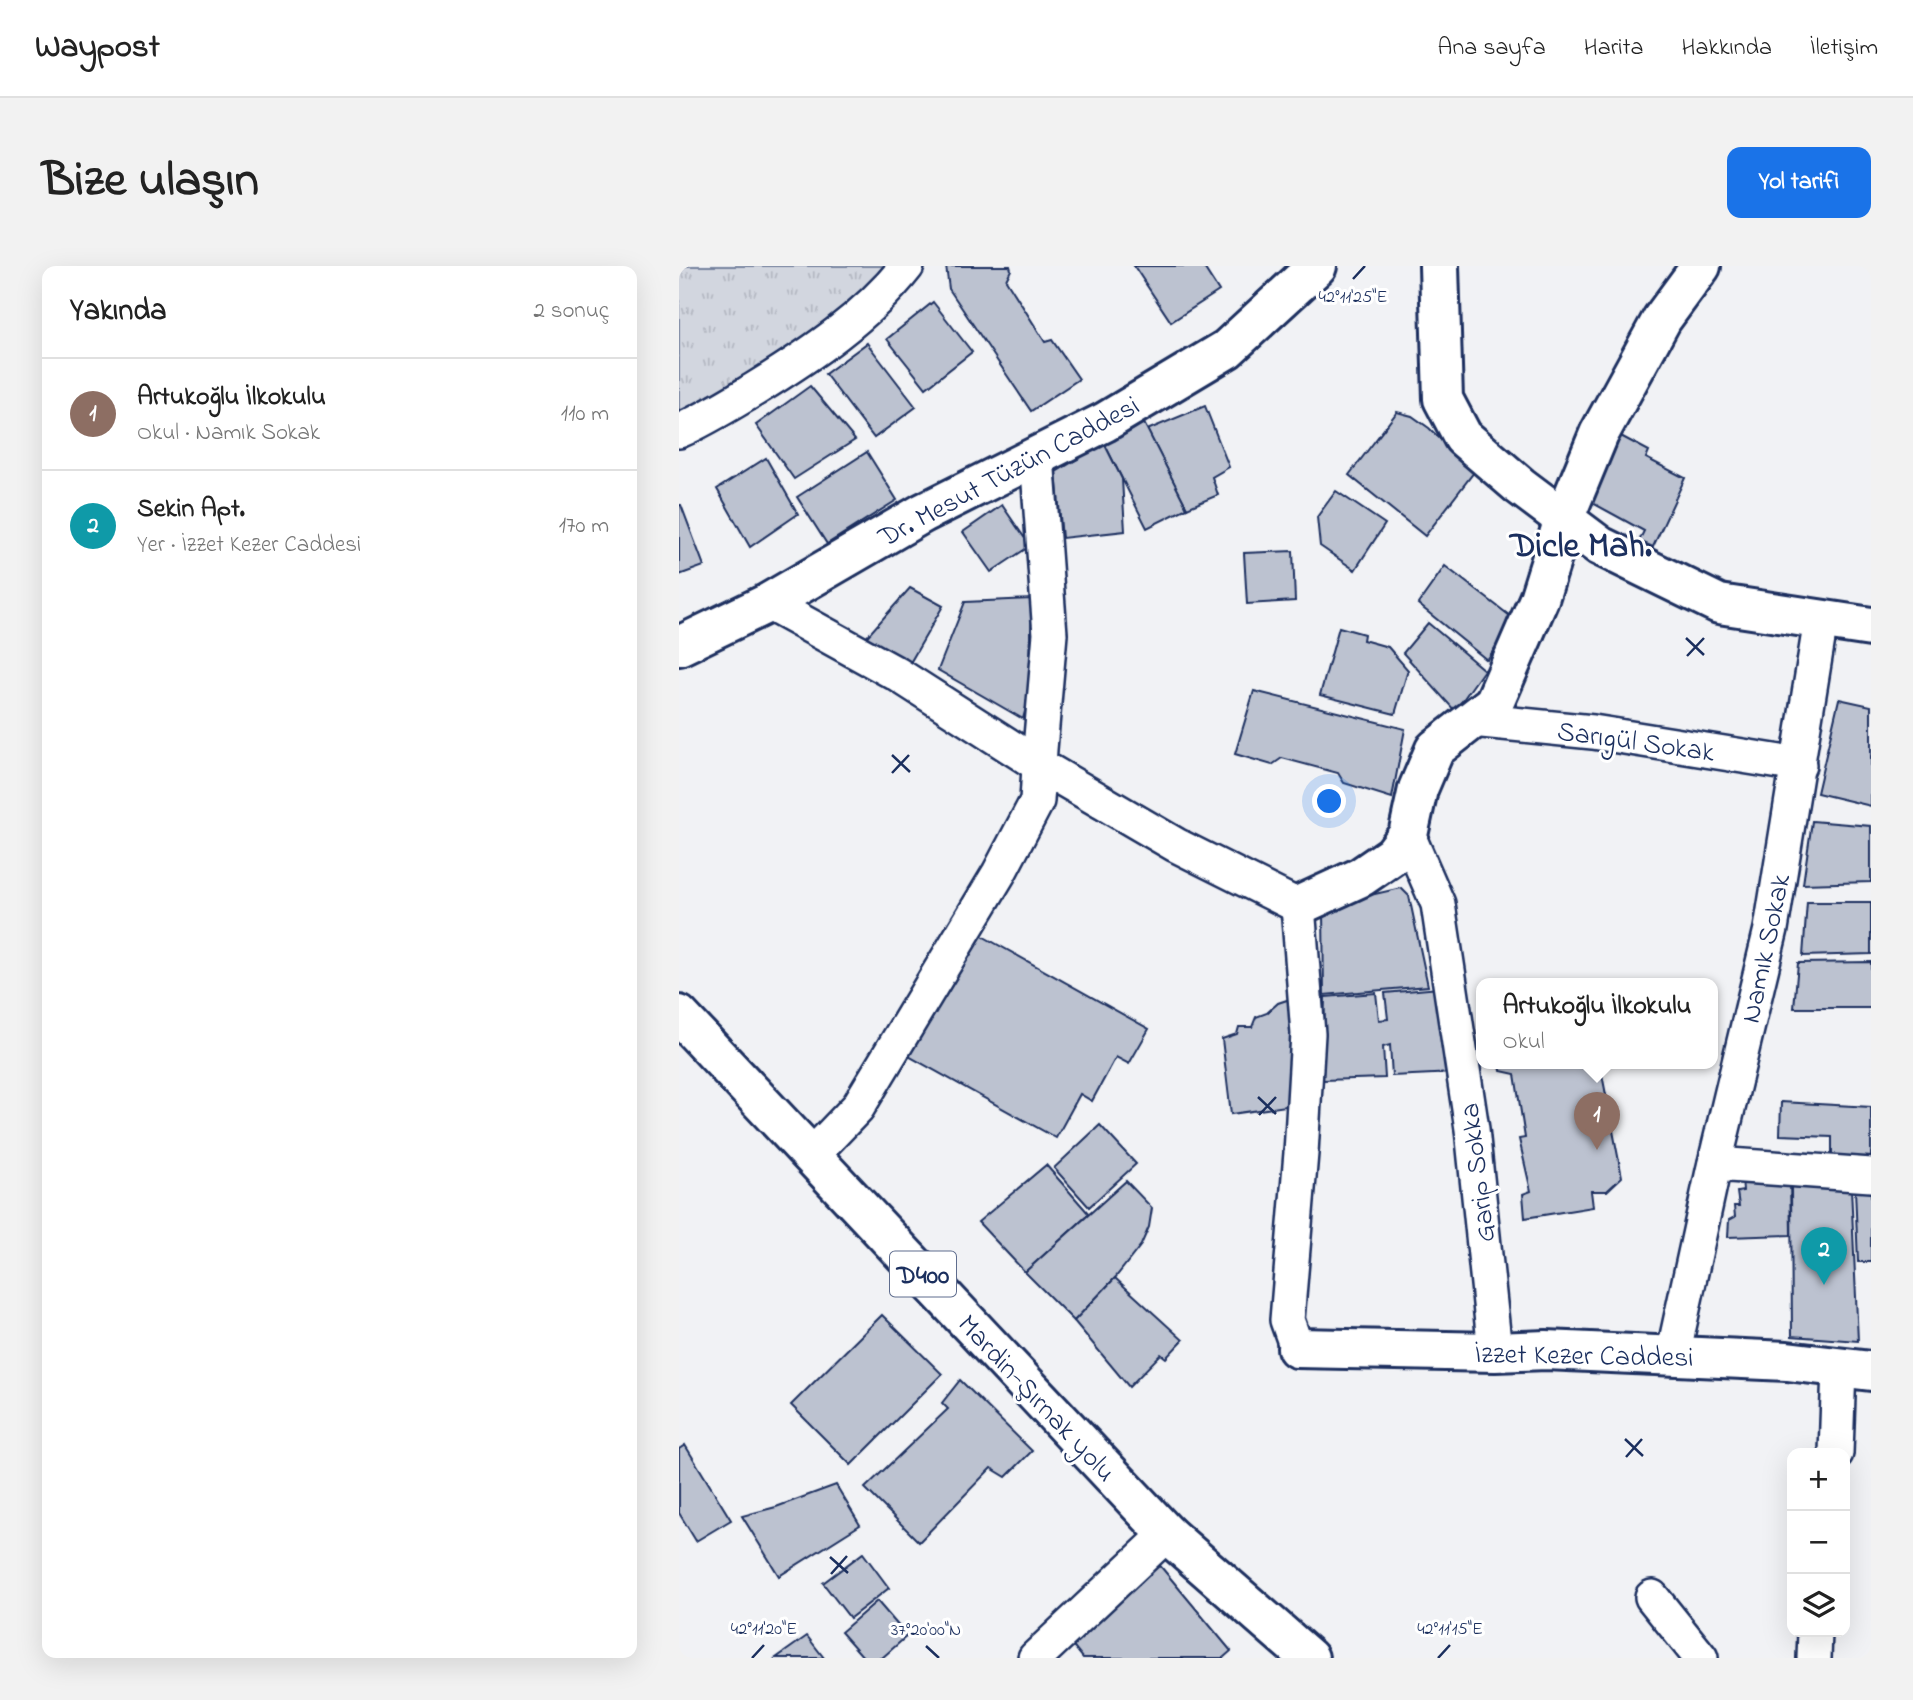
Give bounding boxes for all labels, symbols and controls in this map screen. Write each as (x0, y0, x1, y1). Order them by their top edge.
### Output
text: Waypost (35, 24, 160, 72)
text: Ana sayfa (1438, 31, 1546, 66)
text: Harita (1584, 31, 1644, 66)
text: Hakkında (1682, 31, 1772, 66)
text: İletişim (1810, 31, 1878, 66)
text: Bize ulaşın (42, 146, 259, 218)
button: Yol tarifi (1727, 147, 1871, 218)
text: 42°11'25"E (1319, 285, 1388, 311)
text: Yakında (70, 290, 166, 334)
text: 2 sonuç (534, 295, 609, 328)
text: Artukoğlu İlkokulu (137, 379, 326, 417)
street label: Dr. Mesut Tüzün Caddesi (871, 387, 1148, 560)
text: 1 (89, 398, 97, 431)
text: 110 m (561, 398, 609, 431)
text: Okul · Namık Sokak (137, 417, 320, 450)
text: Sekin Apt. (137, 491, 245, 529)
text: 2 (87, 510, 99, 543)
text: 170 m (559, 510, 609, 543)
district label: Dicle Mah. (1508, 522, 1652, 573)
text: Yer · İzzet Kezer Caddesi (137, 529, 361, 562)
street label: Sarıgül Sokak (1554, 712, 1718, 775)
your location (1312, 784, 1346, 818)
street label: Namık Sokak (1732, 870, 1803, 1027)
popup (1476, 978, 1718, 1069)
text: Artukoğlu İlkokulu (1503, 988, 1691, 1026)
text: Okul (1503, 1026, 1545, 1059)
pin: 1 (1574, 1092, 1620, 1150)
street label: Garip Sokka (1451, 1101, 1508, 1245)
pin: 2 (1801, 1227, 1847, 1285)
road number: D400 (890, 1252, 956, 1296)
street label: Mardin-Şırnak yolu (947, 1306, 1124, 1493)
street label: İzzet Kezer Caddesi (1474, 1335, 1694, 1380)
map controls (1787, 1448, 1850, 1637)
button: + (1787, 1448, 1850, 1511)
button: − (1787, 1511, 1850, 1574)
button: layers (1787, 1574, 1850, 1637)
text: 42°11'20"E (731, 1617, 797, 1643)
text: 42°11'15"E (1417, 1617, 1483, 1643)
text: 37°20'00"N (891, 1618, 961, 1644)

